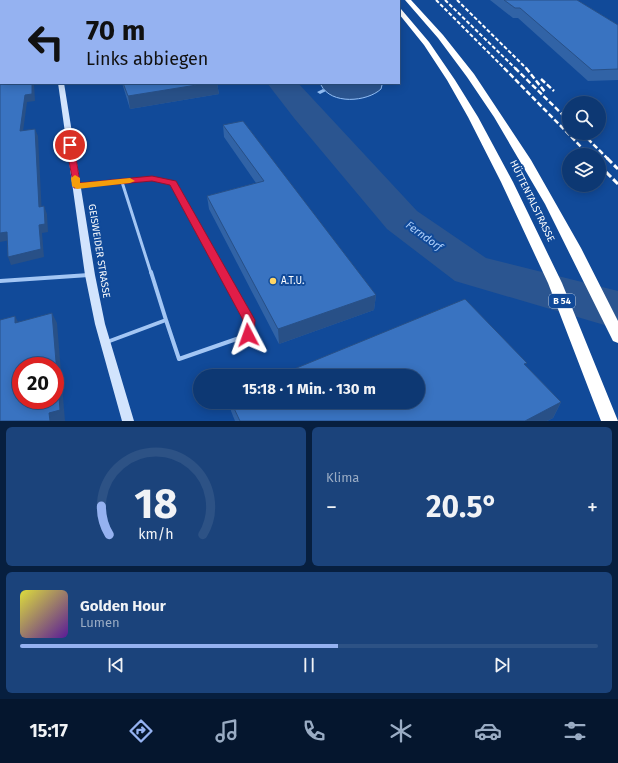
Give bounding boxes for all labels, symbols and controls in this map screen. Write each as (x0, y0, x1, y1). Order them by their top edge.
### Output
text: 70 m (86, 14, 145, 47)
icon: left (20, 16, 72, 68)
text: Links abbiegen (86, 48, 208, 70)
map controls (562, 96, 606, 192)
button: search (562, 96, 606, 140)
pin (53, 128, 87, 162)
icon: arrive (59, 134, 81, 156)
button: layers (562, 148, 606, 192)
street label: HÜTTENTALSTRASSE (507, 157, 559, 244)
street label: GEISWEIDER STRASSE (86, 203, 112, 299)
water label: Ferndorf (403, 218, 446, 254)
place label: A.T.U. (281, 275, 304, 287)
marker: A.T.U. (268, 276, 278, 286)
road number: B 54 (549, 294, 575, 308)
position arrow (227, 314, 269, 356)
speed limit sign: 20 (12, 357, 64, 409)
text: 15:18 · 1 Min. · 130 m (242, 380, 376, 398)
text: Klima (326, 470, 359, 485)
text: 18 (134, 478, 178, 528)
text: 20.5° (426, 489, 498, 525)
text: − (326, 494, 337, 521)
text: + (587, 494, 598, 521)
text: km/h (138, 525, 174, 542)
text: Golden Hour (80, 597, 166, 615)
text: Lumen (80, 615, 120, 630)
icon: previous (105, 654, 127, 676)
icon: pause (298, 654, 320, 676)
icon: next (491, 654, 513, 676)
icon: directions (127, 717, 155, 745)
icon: music (213, 717, 241, 745)
icon: phone (300, 717, 328, 745)
icon: climate (387, 717, 415, 745)
icon: car (474, 717, 502, 745)
icon: filters (561, 717, 589, 745)
text: 15:17 (29, 720, 68, 742)

